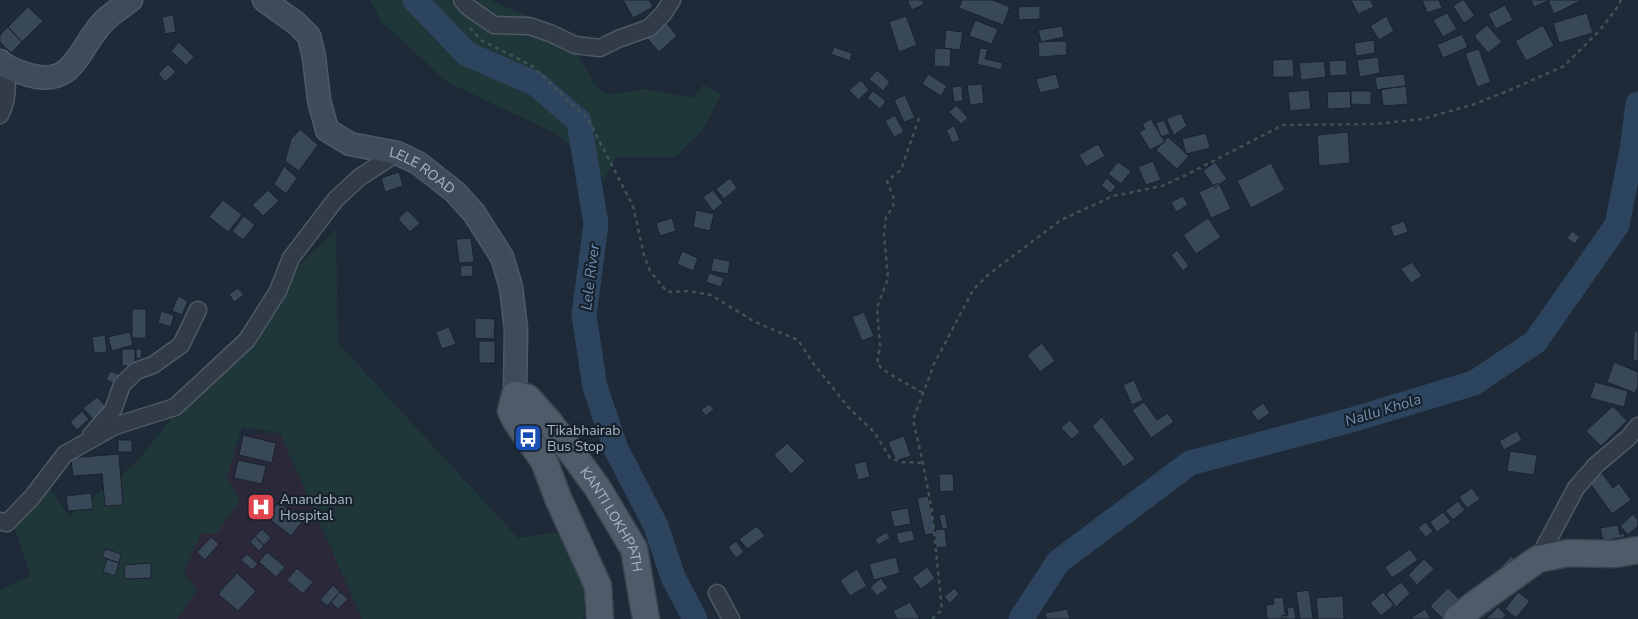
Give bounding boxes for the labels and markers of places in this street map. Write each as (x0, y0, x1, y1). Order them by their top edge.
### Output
place label: Tikabhairab Bus Stop (547, 421, 620, 456)
bus stop icon: Tikabhairab Bus Stop (513, 423, 543, 453)
place label: Anandaban Hospital (280, 490, 353, 525)
hospital icon: Anandaban Hospital (246, 492, 276, 522)

